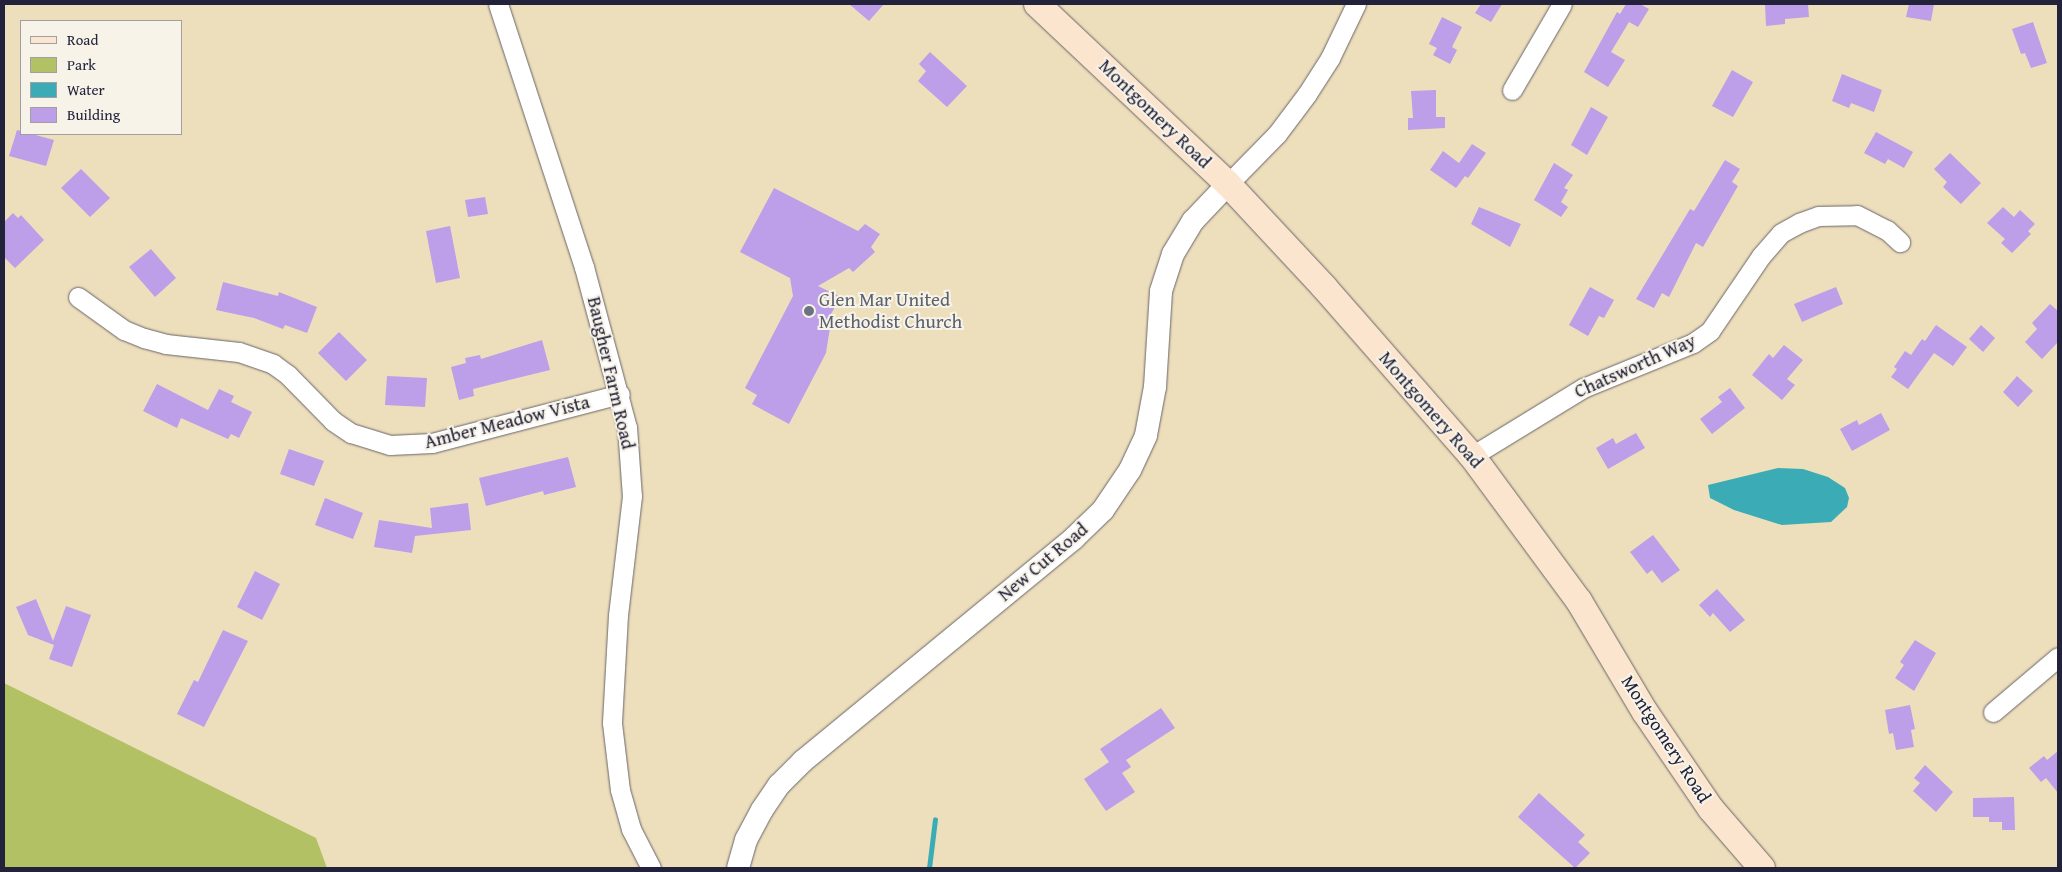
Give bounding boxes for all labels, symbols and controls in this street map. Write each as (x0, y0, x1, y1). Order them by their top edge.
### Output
legend (20, 20, 182, 135)
text: Road (67, 29, 98, 50)
text: Park (67, 54, 96, 75)
street label: Montgomery Road (1094, 55, 1216, 173)
text: Water (67, 79, 105, 100)
text: Building (67, 104, 120, 125)
place label: Glen Mar United Methodist Church (819, 289, 962, 333)
street label: Baugher Farm Road (582, 294, 640, 452)
marker: Glen Mar United Methodist Church (803, 305, 815, 317)
street label: Chatsworth Way (1571, 329, 1699, 403)
street label: Montgomery Road (1374, 347, 1488, 473)
street label: Amber Meadow Vista (422, 390, 592, 454)
street label: New Cut Road (993, 518, 1093, 606)
street label: Montgomery Road (1616, 671, 1716, 807)

